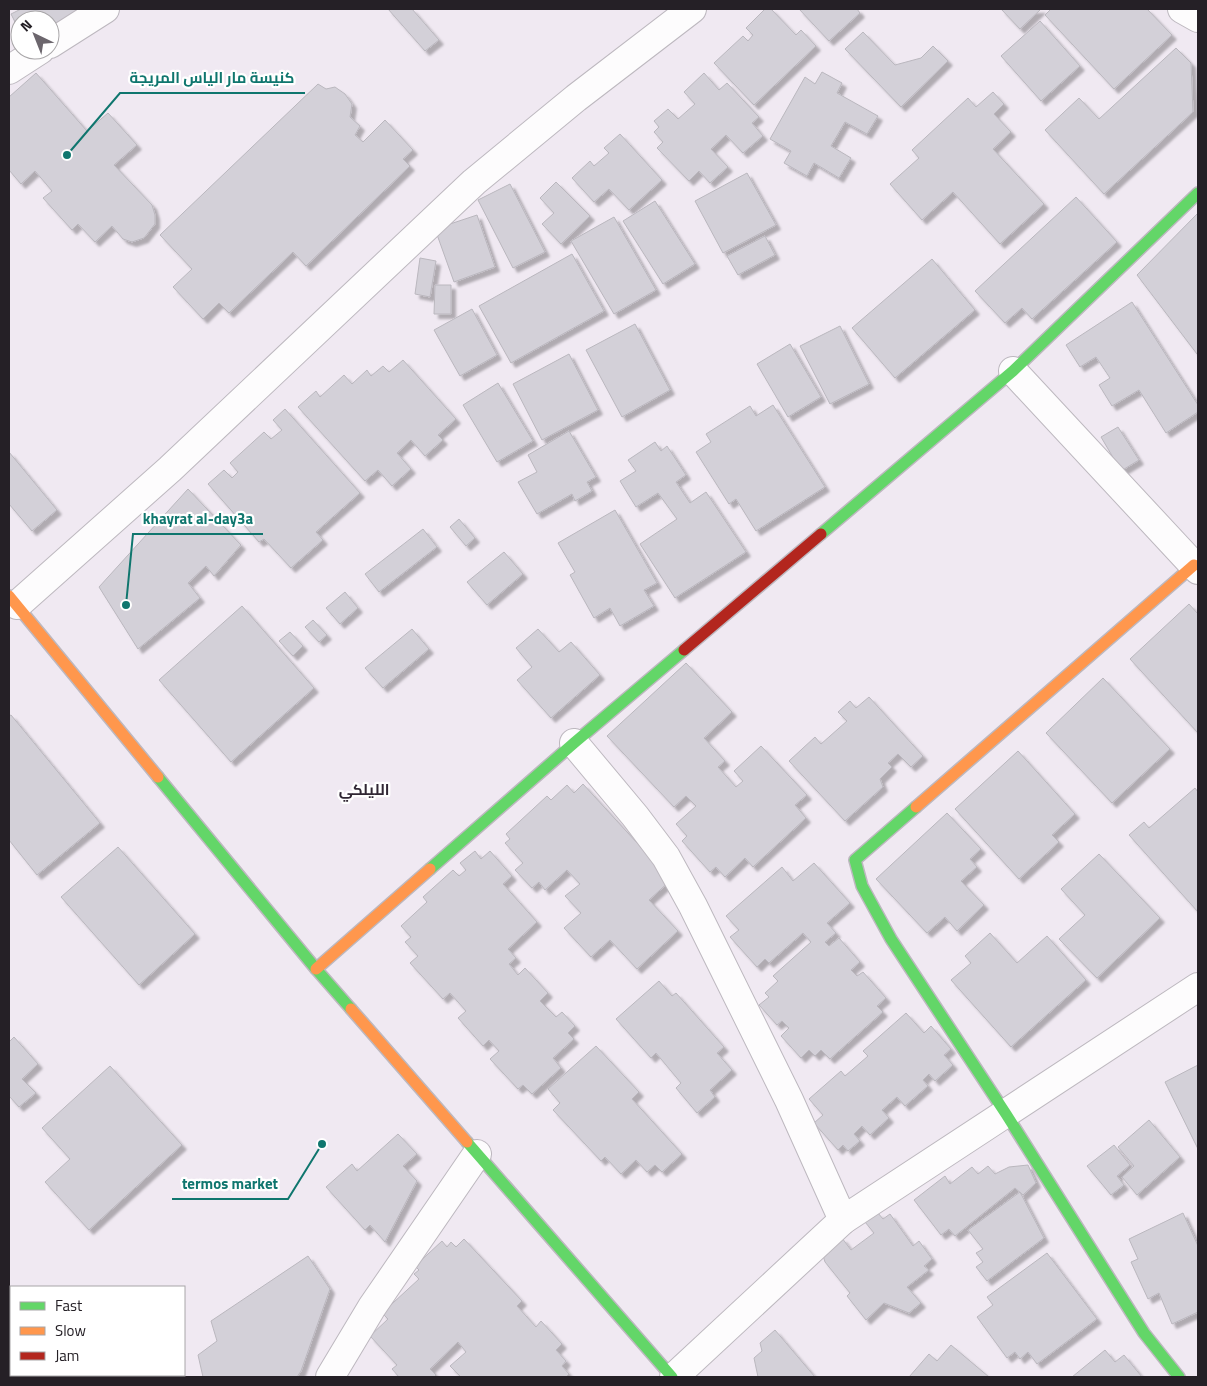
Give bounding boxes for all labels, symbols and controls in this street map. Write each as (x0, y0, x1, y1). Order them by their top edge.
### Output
north arrow (10, 10, 60, 60)
text: N (15, 14, 37, 36)
callout: كنيسة مار الياس المريجة (120, 63, 305, 93)
text: كنيسة مار الياس المريجة (130, 66, 294, 89)
callout: khayrat al-day3a (133, 504, 263, 534)
text: khayrat al-day3a (143, 507, 253, 530)
district label: الليلكي (339, 778, 389, 802)
callout: termos market (172, 1169, 288, 1199)
text: termos market (182, 1172, 279, 1195)
legend (10, 1286, 185, 1376)
text: Fast (55, 1294, 83, 1317)
text: Slow (55, 1319, 86, 1342)
text: Jam (55, 1344, 79, 1367)

